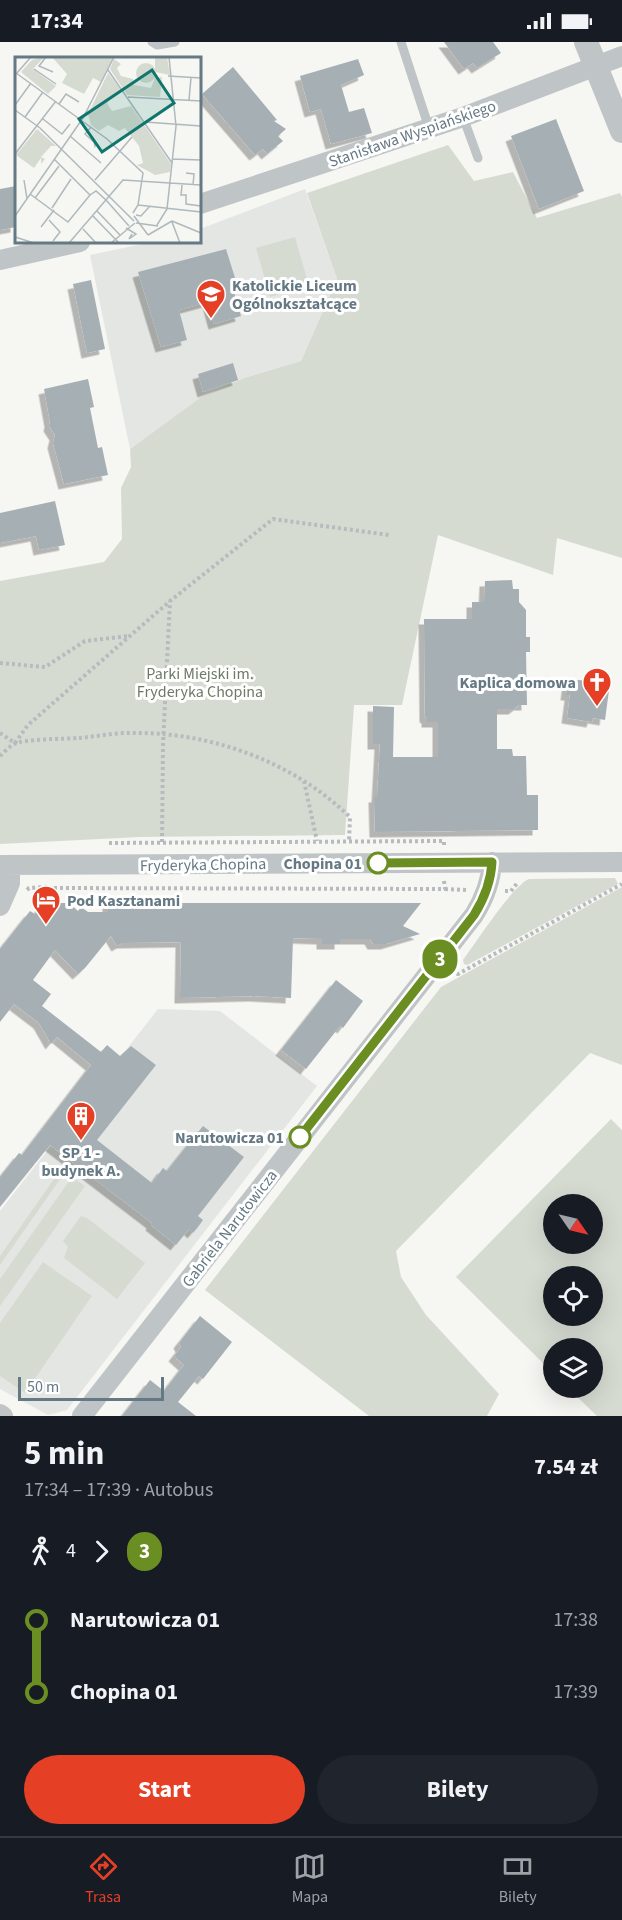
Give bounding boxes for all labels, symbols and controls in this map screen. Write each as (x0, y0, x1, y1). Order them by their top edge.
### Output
text: 17:34 (30, 5, 83, 37)
inset map (15, 57, 201, 243)
street label: Stanisława Wyspiańskiego (326, 95, 499, 173)
place label: Katolickie Liceum Ogólnokształcące (232, 275, 357, 315)
school or university icon: Katolickie Liceum Ogólnokształcące (195, 278, 227, 320)
park label: Parki Miejski im. Fryderyka Chopina (137, 663, 263, 703)
church icon: Kaplica domowa (581, 666, 613, 708)
place label: Kaplica domowa (459, 672, 576, 694)
marker: Chopina 01 (367, 852, 389, 874)
street label: Fryderyka Chopina (140, 853, 266, 877)
place label: Chopina 01 (283, 853, 362, 875)
hotel icon: Pod Kasztanami (30, 884, 62, 926)
place label: Pod Kasztanami (67, 890, 180, 912)
line badge: 3 (420, 940, 460, 978)
text: 3 (434, 944, 446, 974)
building icon: SP 1 - budynek A. (65, 1100, 97, 1142)
marker: Narutowicza 01 (289, 1126, 311, 1148)
place label: Narutowicza 01 (175, 1127, 284, 1149)
place label: SP 1 - budynek A. (41, 1142, 121, 1182)
street label: Gabriela Narutowicza (177, 1165, 283, 1292)
north arrow (543, 1194, 603, 1254)
map controls (543, 1194, 603, 1398)
button: locate (543, 1266, 603, 1326)
button: layers (543, 1338, 603, 1398)
scale bar (18, 1374, 164, 1402)
text: 50 m (27, 1376, 59, 1398)
text: 5 min (24, 1430, 104, 1477)
text: 7.54 zł (534, 1451, 598, 1483)
text: 17:34 – 17:39 · Autobus (24, 1476, 213, 1504)
icon: walk (24, 1535, 57, 1568)
icon: forward (85, 1535, 118, 1568)
text: 3 (139, 1536, 150, 1566)
text: 4 (66, 1537, 76, 1565)
text: Narutowicza 01 (70, 1604, 220, 1636)
text: 17:38 (553, 1606, 598, 1634)
text: Chopina 01 (70, 1676, 178, 1708)
text: 17:39 (553, 1678, 598, 1706)
button: Start (24, 1755, 305, 1824)
button: Bilety (317, 1755, 598, 1824)
tab: Trasa (85, 1850, 121, 1908)
tab: Mapa (292, 1850, 328, 1908)
tab: Bilety (499, 1850, 537, 1908)

